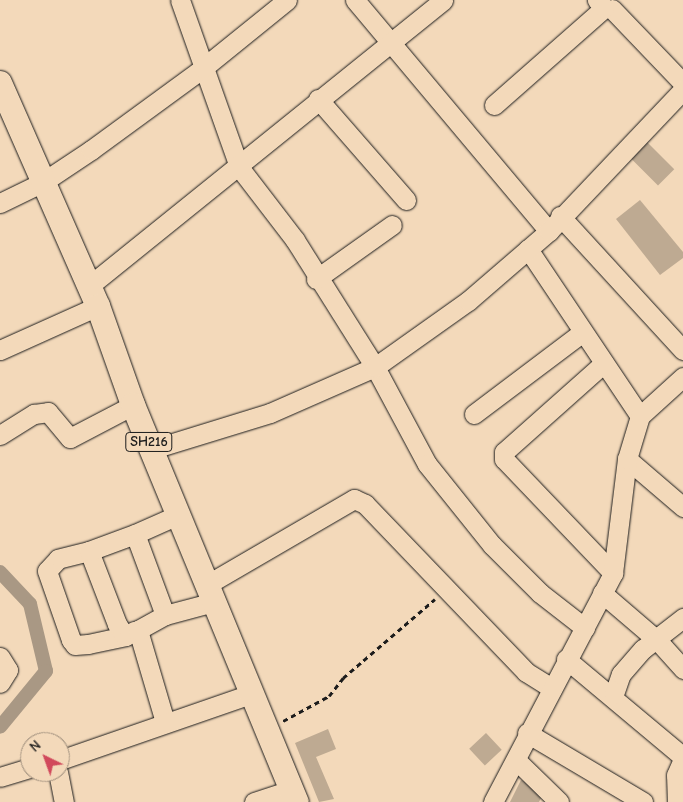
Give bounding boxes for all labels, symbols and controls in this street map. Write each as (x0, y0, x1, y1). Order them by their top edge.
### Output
road number: SH216 (125, 431, 173, 454)
north arrow (20, 732, 70, 782)
text: N (26, 737, 44, 756)

